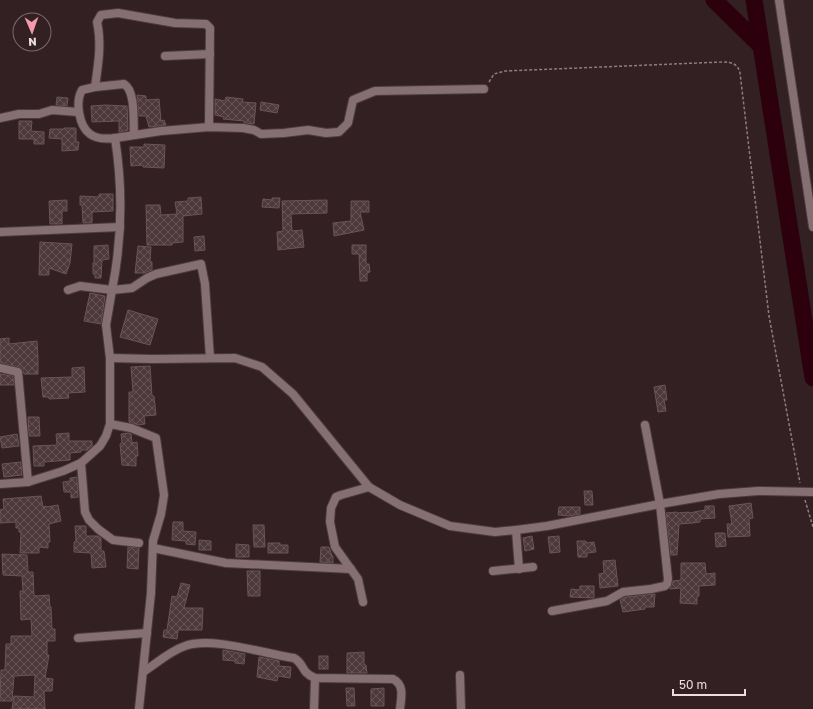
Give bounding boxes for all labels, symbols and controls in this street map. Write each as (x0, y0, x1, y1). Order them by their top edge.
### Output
north arrow (12, 12, 52, 52)
text: N (28, 36, 37, 49)
scale bar (673, 671, 745, 697)
text: 50 m (679, 677, 707, 692)

